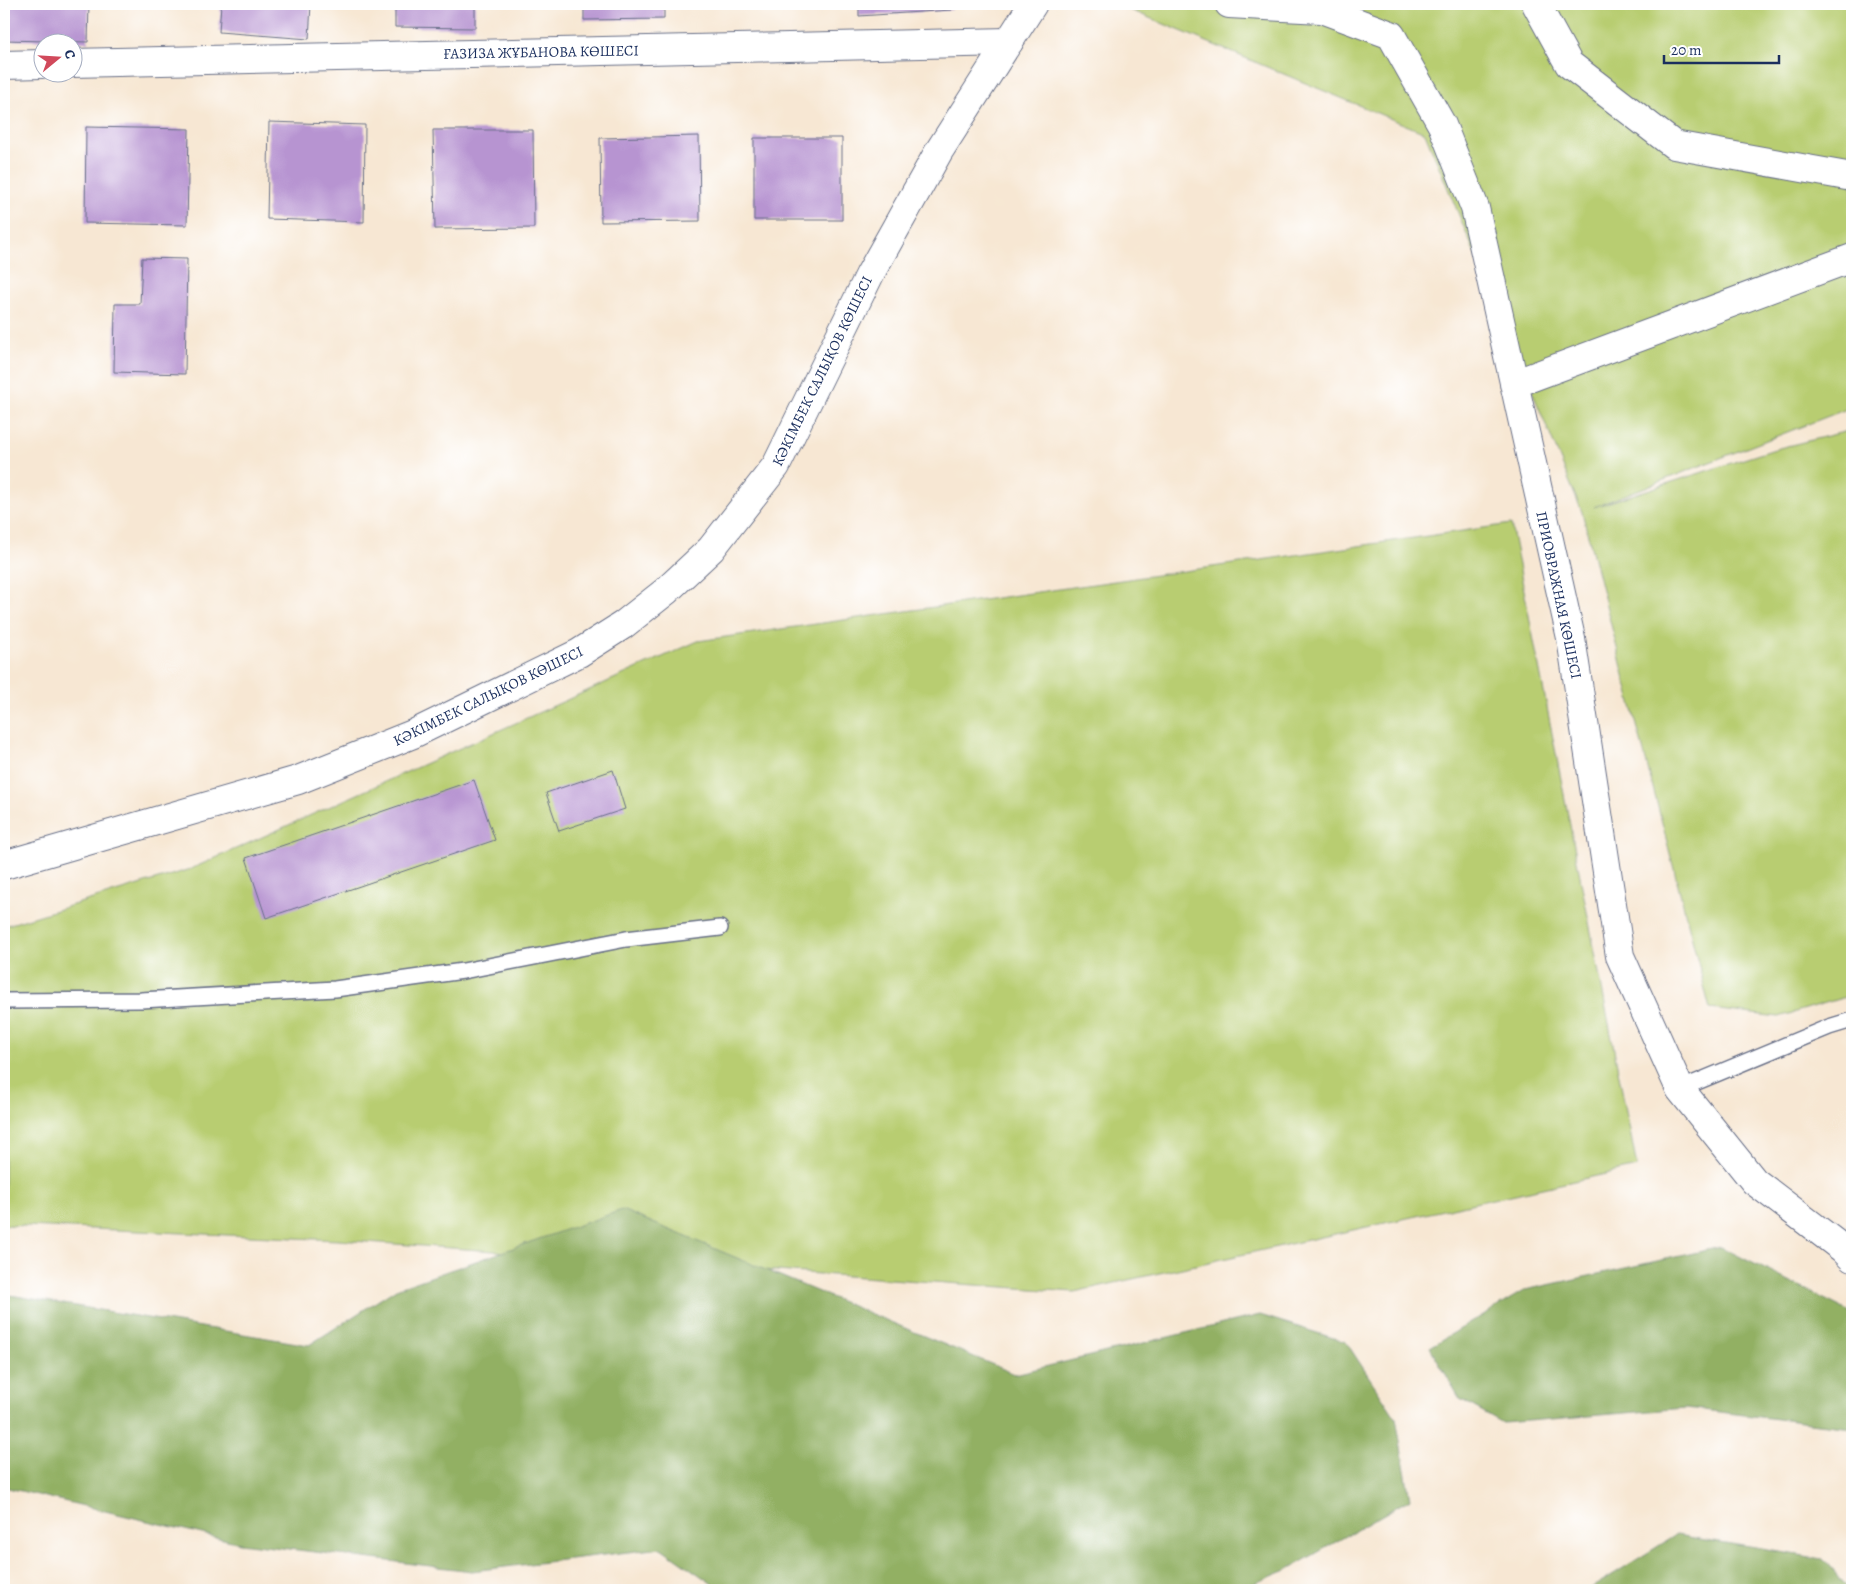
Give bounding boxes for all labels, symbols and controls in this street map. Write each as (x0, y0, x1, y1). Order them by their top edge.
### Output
north arrow (32, 32, 82, 82)
scale bar (1664, 32, 1778, 64)
street label: ҒАЗИЗА ЖҰБАНОВА КӨШЕСІ (443, 40, 639, 64)
text: 20 m (1671, 40, 1702, 60)
text: С (60, 47, 80, 62)
street label: КӘКІМБЕК САЛЫҚОВ КӨШЕСІ (767, 273, 877, 469)
street label: ПРИОВРАЖНАЯ КӨШЕСІ (1531, 509, 1587, 681)
street label: КӘКІМБЕК САЛЫҚОВ КӨШЕСІ (390, 641, 586, 751)

